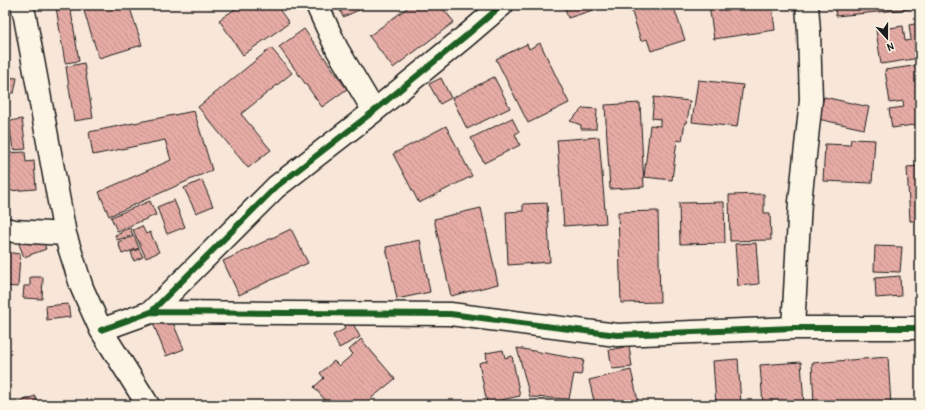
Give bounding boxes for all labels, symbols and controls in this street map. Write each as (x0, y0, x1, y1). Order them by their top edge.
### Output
north arrow (867, 18, 907, 58)
text: N (885, 40, 896, 55)

